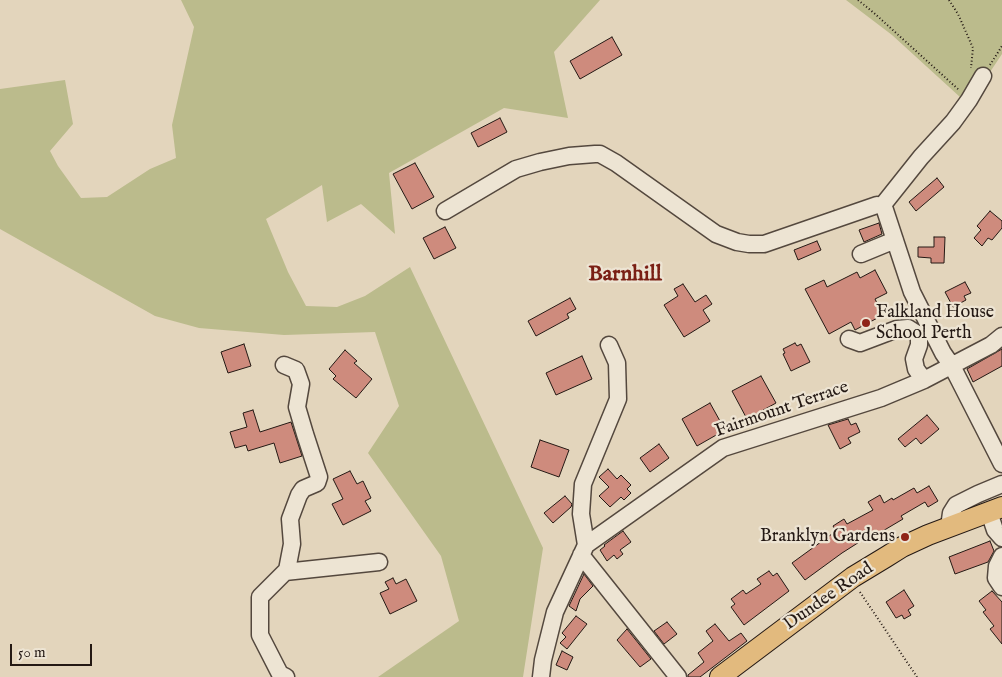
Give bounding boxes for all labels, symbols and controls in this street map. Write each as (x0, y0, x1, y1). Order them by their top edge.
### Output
district label: Barnhill (588, 262, 662, 288)
place label: Falkland House School Perth (876, 302, 994, 344)
marker: Falkland House School Perth (860, 317, 872, 329)
street label: Fairmount Terrace (712, 377, 852, 443)
place label: Branklyn Gardens (760, 526, 895, 548)
marker: Branklyn Gardens (899, 531, 911, 543)
street label: Dundee Road (780, 558, 878, 636)
scale bar (12, 634, 95, 666)
text: 50 m (18, 643, 46, 662)

